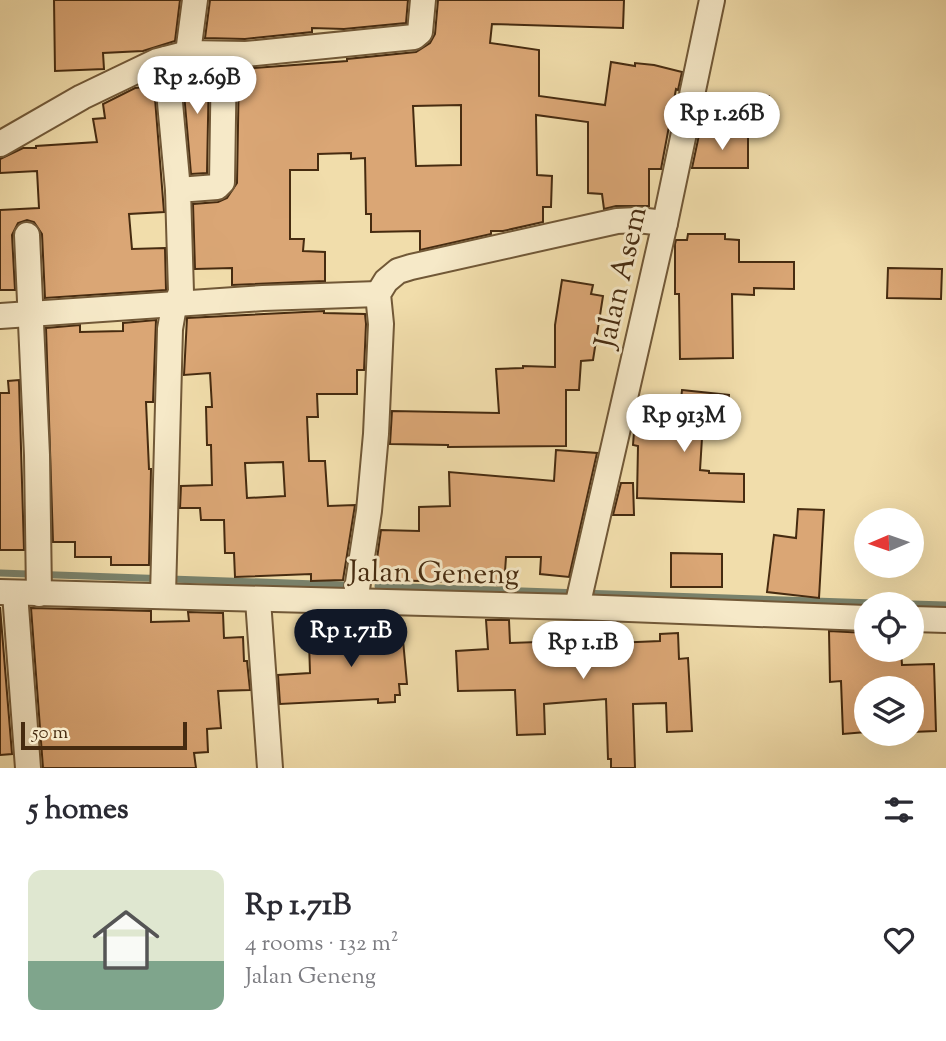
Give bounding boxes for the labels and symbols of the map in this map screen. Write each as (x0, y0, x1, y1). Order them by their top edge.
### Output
pin: Rp 2.69B (125, 57, 269, 116)
pin: Rp 1.26B (650, 92, 794, 152)
street label: Jalan Asem (585, 202, 660, 354)
pin: Rp 913M (619, 394, 749, 454)
north arrow (854, 508, 924, 578)
street label: Jalan Geneng (346, 551, 520, 597)
pin: Rp 1.71B (279, 610, 423, 669)
pin: Rp 1.1B (518, 622, 648, 681)
scale bar (21, 719, 187, 751)

